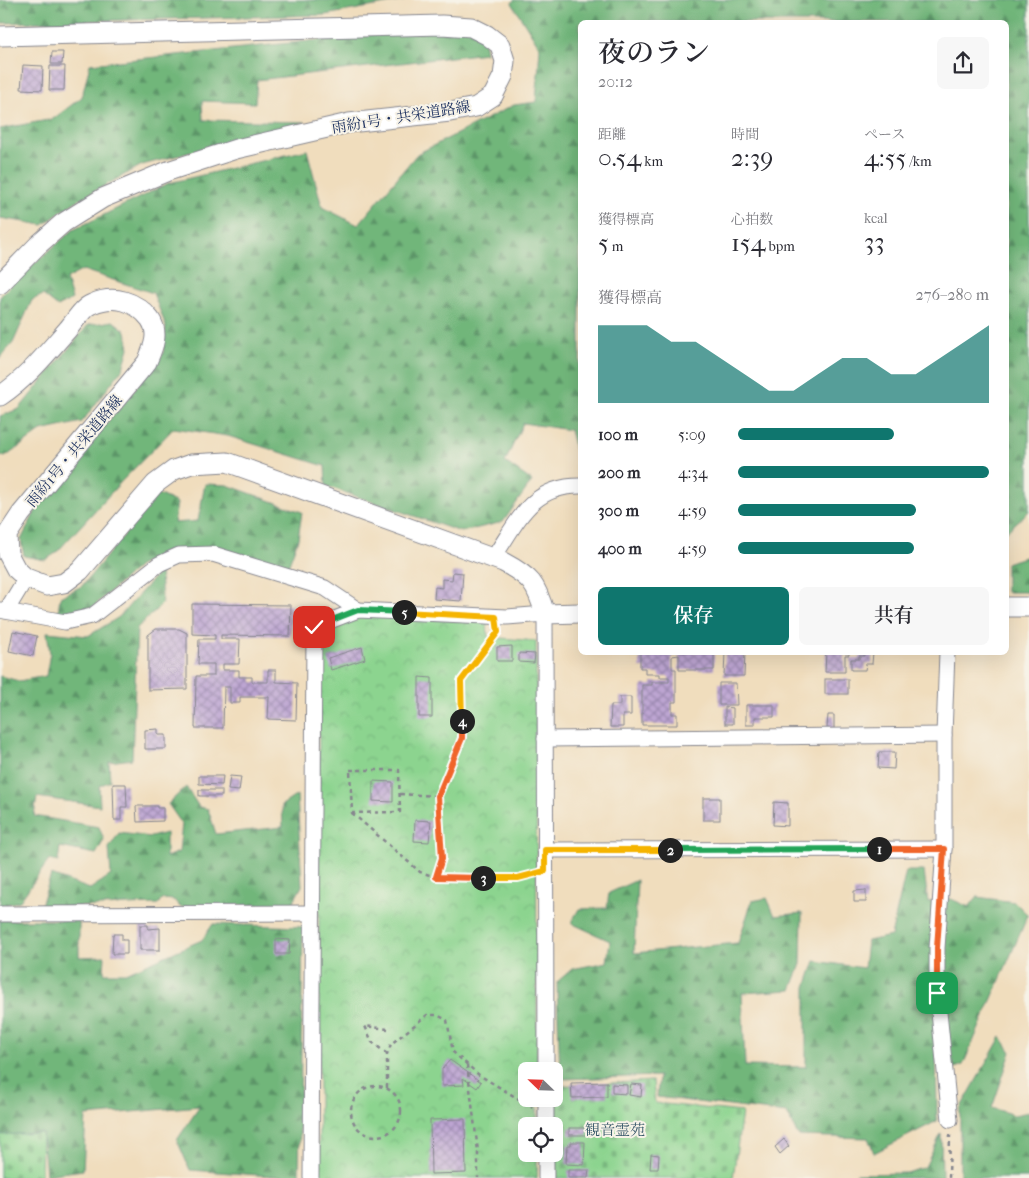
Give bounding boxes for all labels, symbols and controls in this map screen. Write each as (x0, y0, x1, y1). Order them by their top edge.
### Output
text: 夜のラン (598, 36, 710, 69)
button: share (937, 37, 989, 89)
text: 20:12 (598, 72, 633, 91)
street label: 雨紛1号・共栄道路線 (330, 97, 472, 137)
text: 距離 (598, 126, 626, 143)
text: 時間 (731, 126, 759, 143)
text: ペース (864, 126, 905, 143)
text: 0.54 (598, 143, 641, 172)
text: 2:39 (731, 143, 773, 172)
text: 4:55 (864, 143, 906, 172)
text: km (641, 153, 663, 170)
text: /km (906, 153, 932, 170)
text: kcal (864, 210, 888, 227)
text: 獲得標高 (598, 211, 654, 228)
text: 心拍数 (731, 211, 773, 228)
text: 33 (864, 227, 885, 256)
text: 5 (598, 228, 609, 257)
text: 154 (731, 228, 765, 257)
text: m (609, 238, 623, 255)
text: bpm (765, 238, 795, 255)
text: 276–280 m (916, 285, 989, 304)
text: 獲得標高 (598, 288, 662, 307)
street label: 雨紛1号・共栄道路線 (22, 391, 126, 511)
text: 100 m (598, 425, 638, 444)
text: 5:09 (678, 425, 706, 444)
text: 200 m (598, 463, 641, 482)
text: 4:34 (678, 463, 707, 482)
text: 300 m (598, 501, 639, 520)
text: 4:59 (678, 501, 707, 520)
text: 400 m (598, 539, 642, 558)
text: 4:59 (678, 539, 707, 558)
button: 保存 (598, 587, 789, 645)
button: 共有 (799, 587, 989, 645)
pin: 5 (392, 600, 416, 624)
text: 5 (401, 604, 408, 621)
pin (293, 606, 335, 648)
icon: check (300, 613, 328, 641)
pin: 4 (450, 708, 474, 734)
text: 4 (458, 713, 467, 730)
pin: 1 (866, 836, 892, 862)
pin: 2 (658, 838, 682, 862)
text: 1 (877, 841, 882, 858)
text: 2 (667, 842, 674, 859)
pin: 3 (470, 866, 496, 890)
text: 3 (481, 870, 486, 887)
pin (916, 972, 958, 1014)
icon: arrive (923, 979, 951, 1007)
north arrow (518, 1062, 562, 1108)
map controls (518, 1062, 563, 1162)
button: locate (518, 1117, 563, 1162)
park label: 観音霊苑 (585, 1121, 645, 1139)

